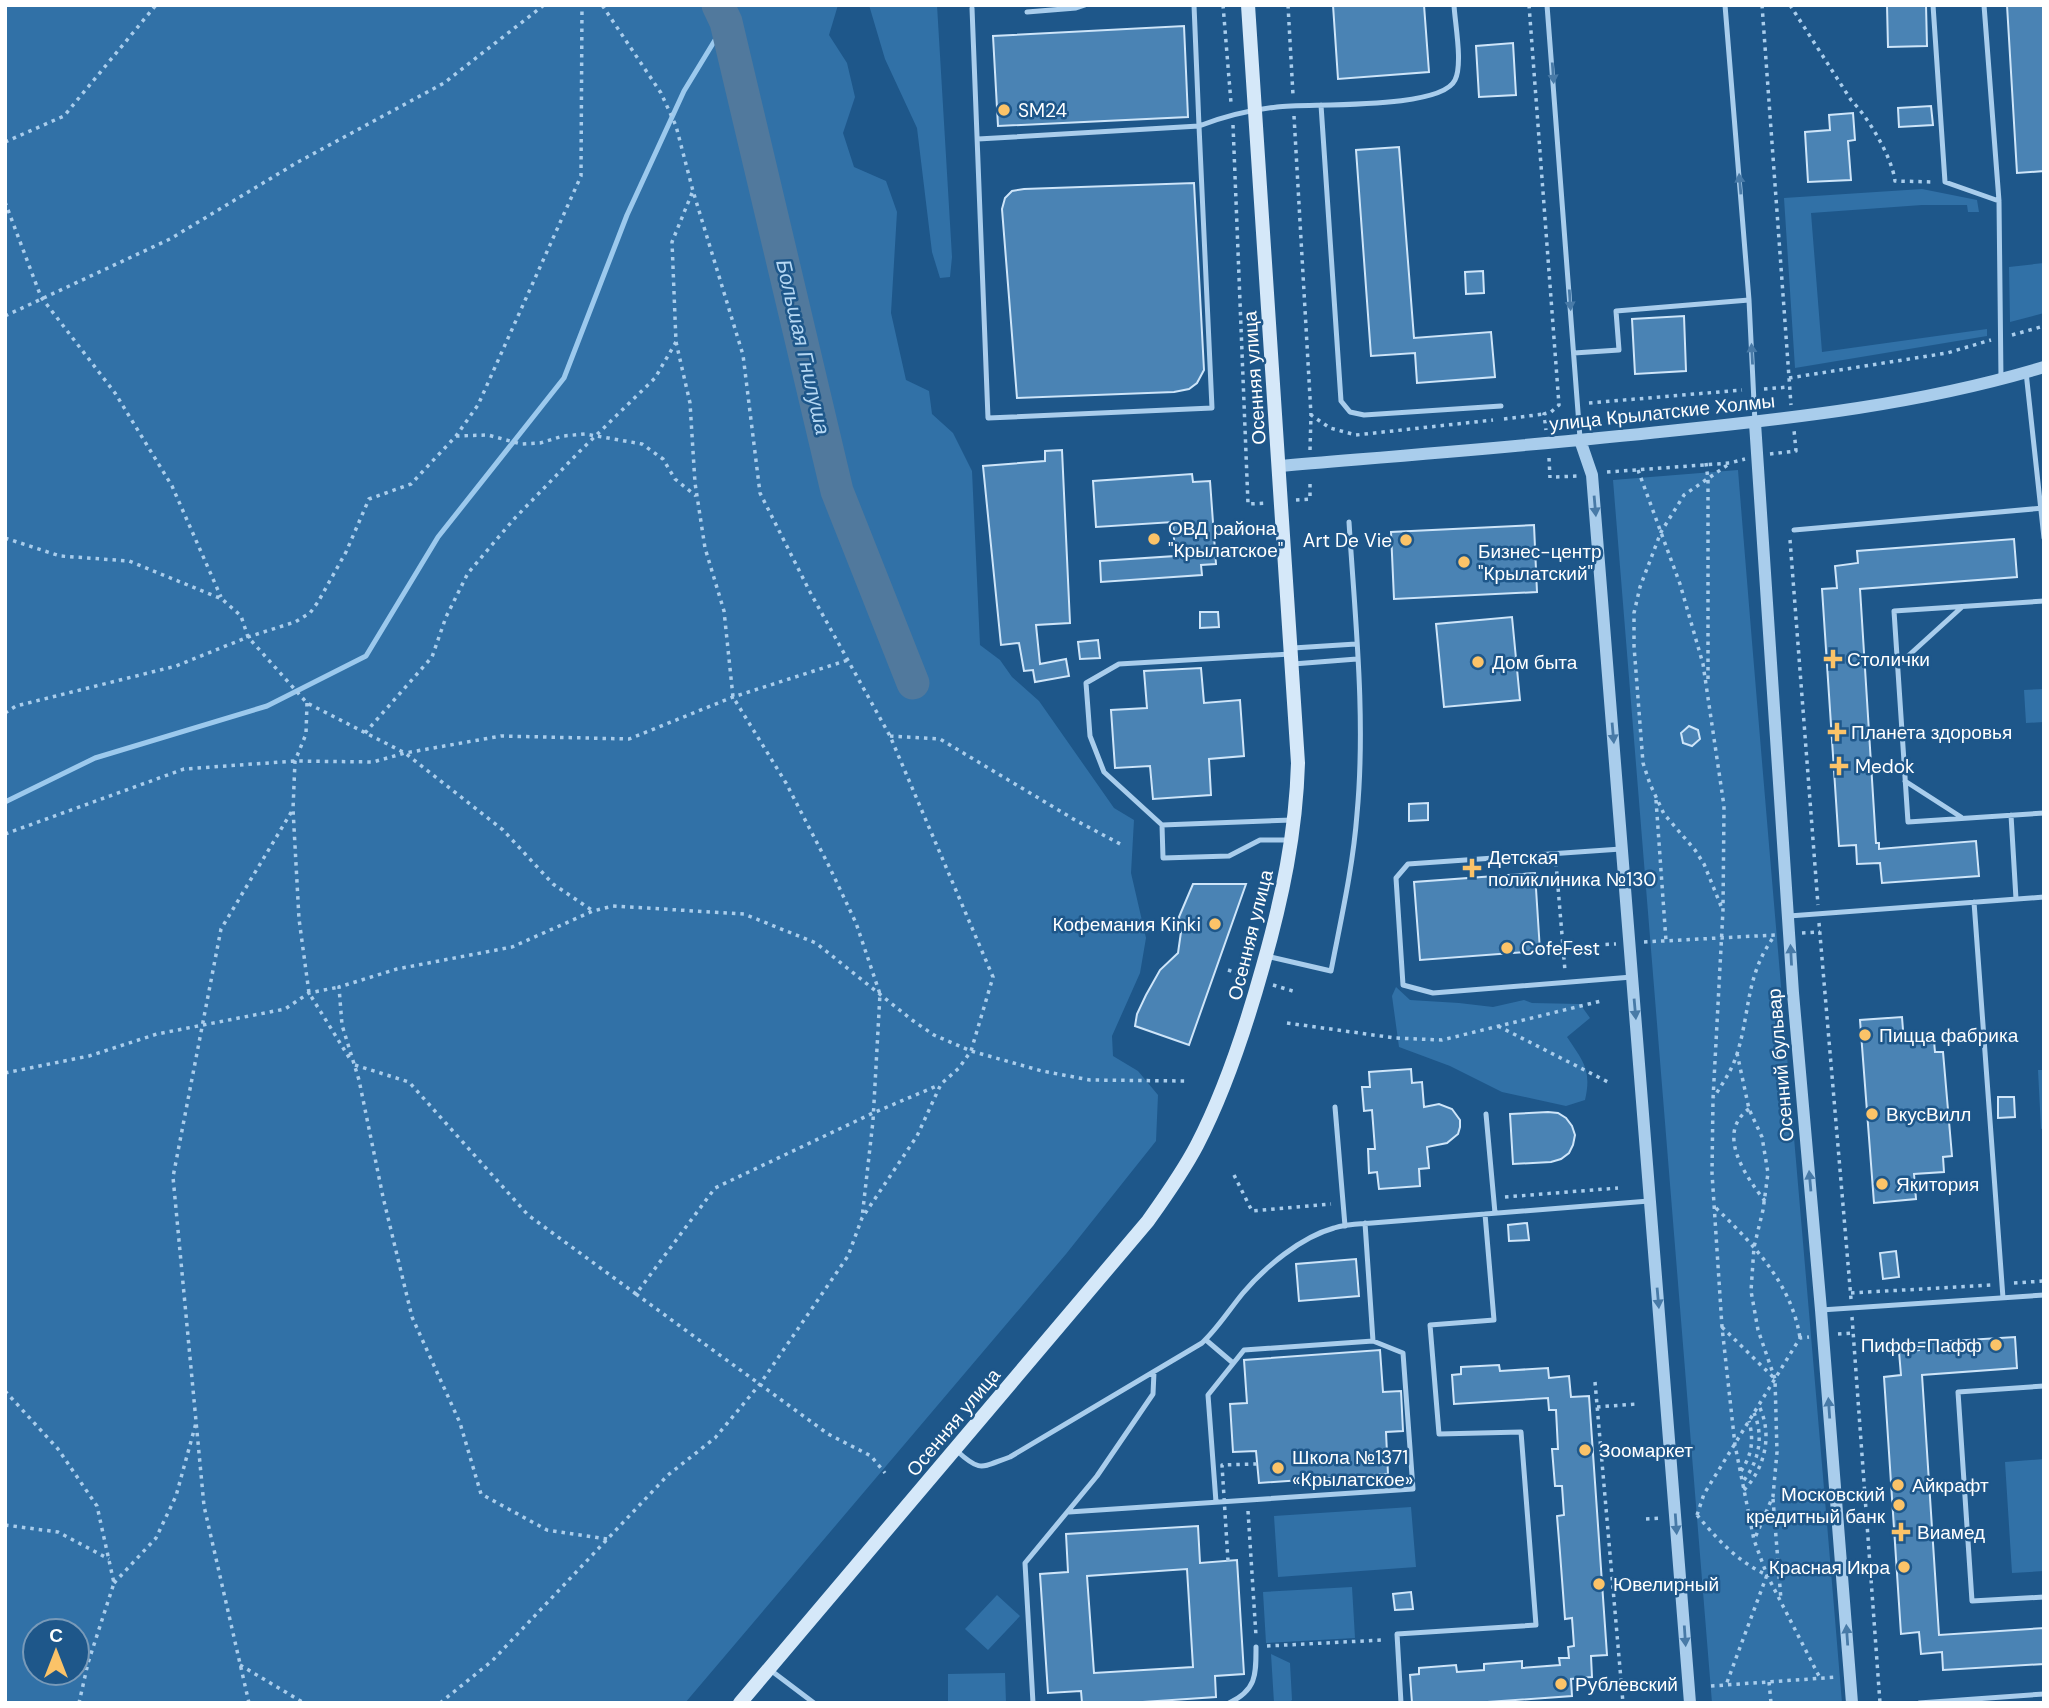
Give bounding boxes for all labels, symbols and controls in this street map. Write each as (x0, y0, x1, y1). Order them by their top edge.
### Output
one-way arrow (1548, 63, 1559, 85)
place label: SM24 (1018, 98, 1067, 123)
marker: SM24 (996, 102, 1012, 118)
one-way arrow (1734, 173, 1745, 195)
water label: Большая Гнилуша (769, 257, 837, 437)
one-way arrow (1565, 289, 1576, 311)
street label: Осенняя улица (1237, 310, 1272, 446)
one-way arrow (1746, 343, 1757, 365)
street label: улица Крылатские Холмы (1548, 388, 1776, 437)
one-way arrow (1590, 496, 1601, 518)
place label: ОВД района "Крылатское" (1168, 516, 1283, 563)
place label: Art De Vie (1303, 528, 1392, 553)
marker: ОВД района "Крылатское" (1146, 531, 1162, 547)
marker: Art De Vie (1398, 532, 1414, 548)
place label: Бизнес-центр "Крылатский" (1478, 539, 1602, 586)
marker: Бизнес-центр "Крылатский" (1456, 554, 1472, 570)
place label: Столички (1847, 647, 1930, 672)
place label: Дом быта (1492, 650, 1578, 675)
marker: Столички (1825, 651, 1841, 667)
marker: Дом быта (1470, 654, 1486, 670)
place label: Планета здоровья (1851, 720, 2012, 745)
one-way arrow (1607, 722, 1618, 744)
marker: Планета здоровья (1829, 724, 1845, 740)
place label: Medok (1855, 754, 1915, 779)
marker: Medok (1829, 756, 1849, 776)
place label: Детская поликлиника №130 (1488, 845, 1656, 892)
marker: Детская поликлиника №130 (1462, 858, 1482, 878)
street label: Осенняя улица (1222, 867, 1279, 1003)
place label: Кофемания Kinki (1052, 912, 1201, 937)
marker: Кофемания Kinki (1207, 916, 1223, 932)
place label: CofeFest (1521, 936, 1600, 961)
marker: CofeFest (1499, 940, 1515, 956)
one-way arrow (1785, 943, 1796, 965)
street label: Осенний бульвар (1761, 987, 1800, 1143)
one-way arrow (1629, 998, 1640, 1020)
place label: Пицца фабрика (1879, 1023, 2019, 1048)
marker: Пицца фабрика (1857, 1027, 1873, 1043)
place label: ВкусВилл (1886, 1102, 1971, 1127)
marker: ВкусВилл (1864, 1106, 1880, 1122)
one-way arrow (1804, 1170, 1815, 1192)
place label: Якитория (1896, 1172, 1979, 1197)
marker: Якитория (1874, 1176, 1890, 1192)
one-way arrow (1653, 1288, 1664, 1310)
place label: Пифф-Пафф (1861, 1333, 1982, 1358)
marker: Пифф-Пафф (1988, 1337, 2004, 1353)
street label: Осенняя улица (901, 1363, 1006, 1482)
one-way arrow (1823, 1397, 1834, 1419)
place label: Зоомаркет (1599, 1438, 1693, 1463)
marker: Зоомаркет (1577, 1442, 1593, 1458)
place label: Школа №1371 «Крылатское» (1292, 1445, 1413, 1492)
marker: Школа №1371 «Крылатское» (1270, 1460, 1286, 1476)
place label: Айкрафт (1912, 1473, 1989, 1498)
marker: Айкрафт (1890, 1477, 1906, 1493)
place label: Московский кредитный банк (1746, 1482, 1886, 1529)
marker: Московский кредитный банк (1891, 1497, 1907, 1513)
one-way arrow (1671, 1513, 1682, 1535)
place label: Виамед (1917, 1520, 1985, 1545)
marker: Виамед (1891, 1522, 1911, 1542)
place label: Красная Икра (1769, 1555, 1890, 1580)
marker: Красная Икра (1896, 1559, 1912, 1575)
place label: Ювелирный (1613, 1572, 1719, 1597)
marker: Ювелирный (1591, 1576, 1607, 1592)
north arrow (21, 1617, 91, 1687)
text: С (49, 1623, 63, 1648)
one-way arrow (1841, 1623, 1852, 1645)
one-way arrow (1680, 1625, 1691, 1647)
place label: Рублевский (1575, 1672, 1678, 1697)
marker: Рублевский (1553, 1676, 1569, 1692)

